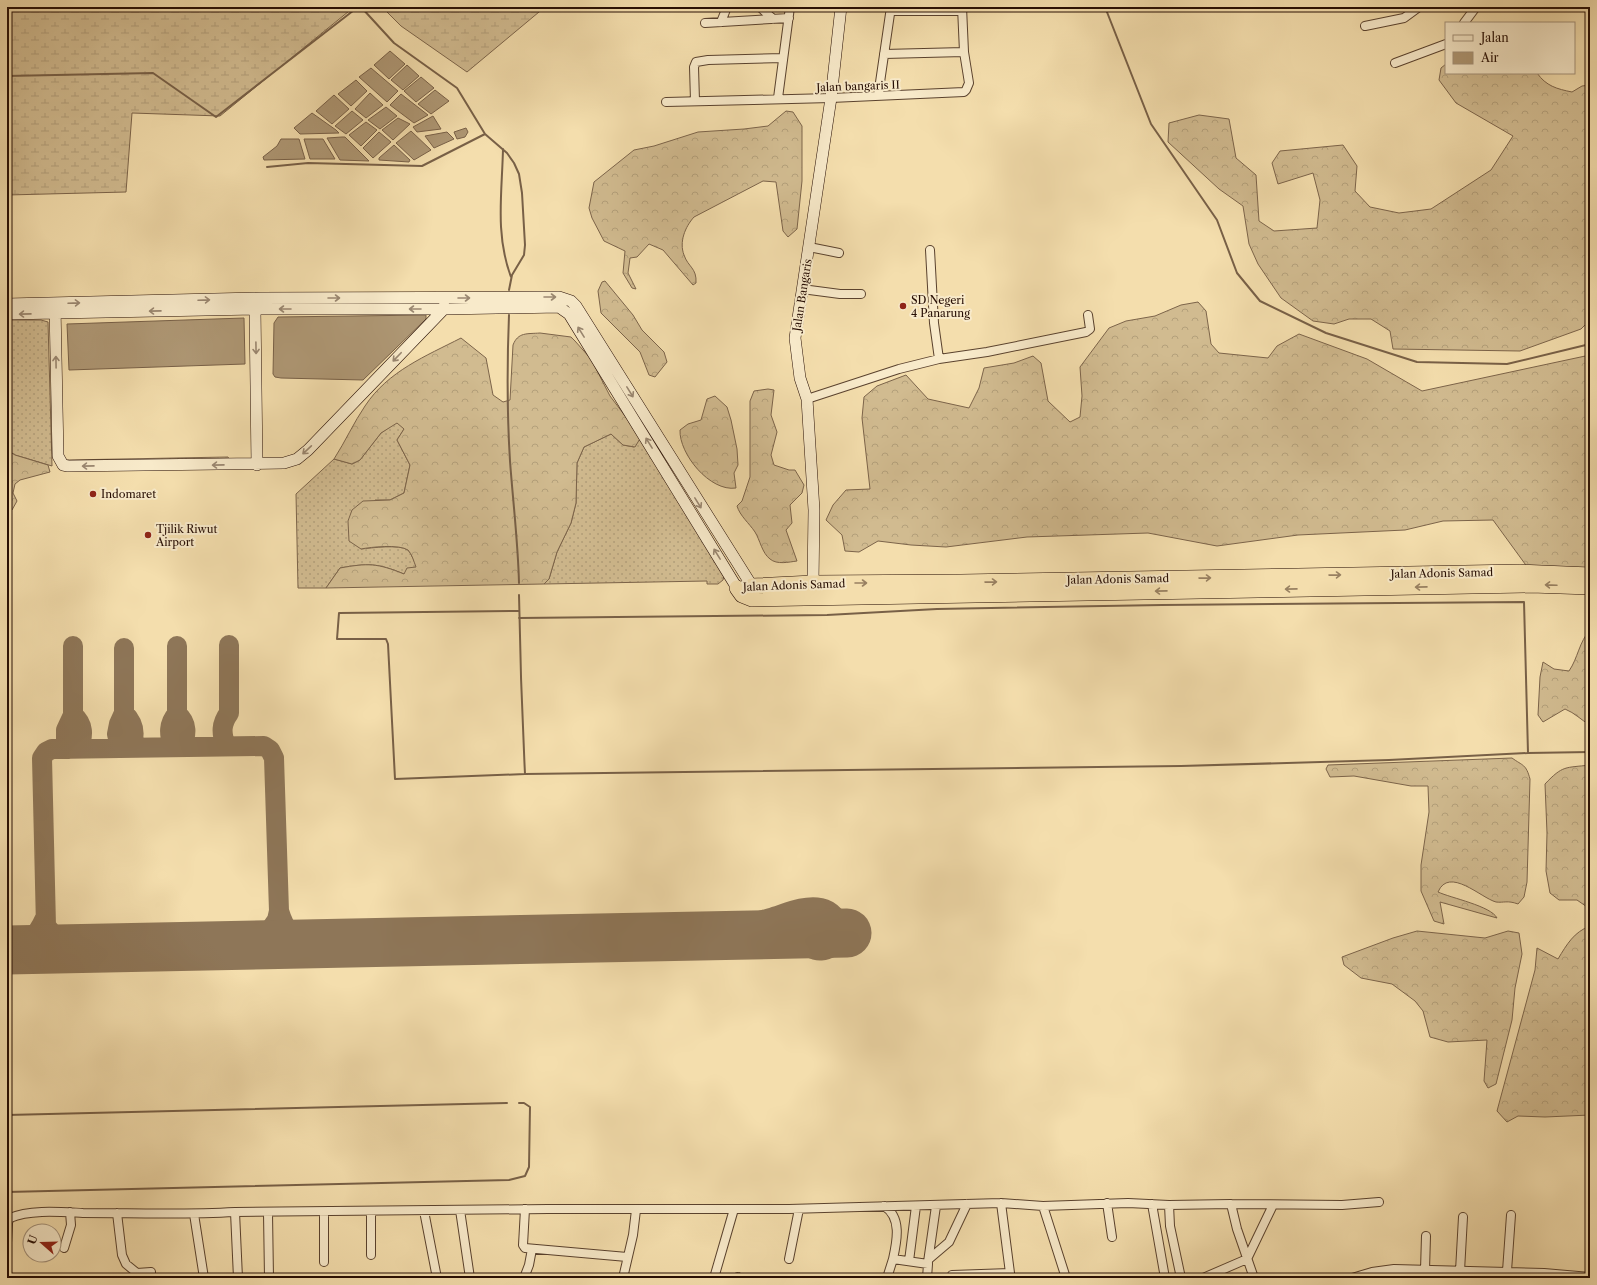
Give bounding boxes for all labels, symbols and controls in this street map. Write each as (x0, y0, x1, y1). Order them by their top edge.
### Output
legend (1445, 22, 1575, 74)
text: Jalan (1479, 30, 1509, 45)
text: Air (1480, 50, 1499, 65)
street label: Jalan bangaris II (814, 78, 900, 95)
street label: Jalan Bangaris (789, 258, 815, 334)
place label: SD Negeri 4 Panarung (911, 293, 970, 320)
one-way arrow (327, 294, 340, 302)
one-way arrow (457, 294, 470, 302)
one-way arrow (543, 294, 556, 301)
one-way arrow (197, 296, 210, 304)
one-way arrow (67, 299, 80, 307)
marker: SD Negeri 4 Panarung (898, 301, 908, 311)
one-way arrow (279, 305, 292, 313)
one-way arrow (409, 305, 422, 313)
one-way arrow (149, 307, 162, 315)
one-way arrow (19, 310, 32, 318)
one-way arrow (577, 327, 585, 338)
one-way arrow (252, 341, 260, 354)
one-way arrow (393, 352, 402, 362)
one-way arrow (52, 356, 60, 369)
one-way arrow (626, 386, 634, 397)
one-way arrow (644, 437, 652, 449)
one-way arrow (302, 446, 312, 455)
one-way arrow (212, 461, 225, 469)
one-way arrow (82, 462, 95, 470)
place label: Indomaret (101, 487, 156, 501)
marker: Indomaret (88, 489, 98, 499)
one-way arrow (695, 497, 703, 509)
place label: Tjilik Riwut Airport (155, 522, 217, 549)
marker: Tjilik Riwut Airport (143, 530, 153, 540)
one-way arrow (712, 548, 720, 560)
street label: Jalan Adonis Samad (1389, 565, 1494, 581)
street label: Jalan Adonis Samad (1065, 571, 1170, 587)
one-way arrow (1328, 571, 1341, 579)
one-way arrow (1198, 574, 1211, 581)
street label: Jalan Adonis Samad (741, 576, 846, 594)
one-way arrow (984, 578, 997, 585)
one-way arrow (854, 579, 867, 587)
one-way arrow (1545, 582, 1558, 589)
one-way arrow (1415, 583, 1428, 591)
one-way arrow (1285, 585, 1298, 593)
one-way arrow (1155, 588, 1168, 595)
north arrow (22, 1223, 62, 1263)
text: U (24, 1233, 41, 1246)

